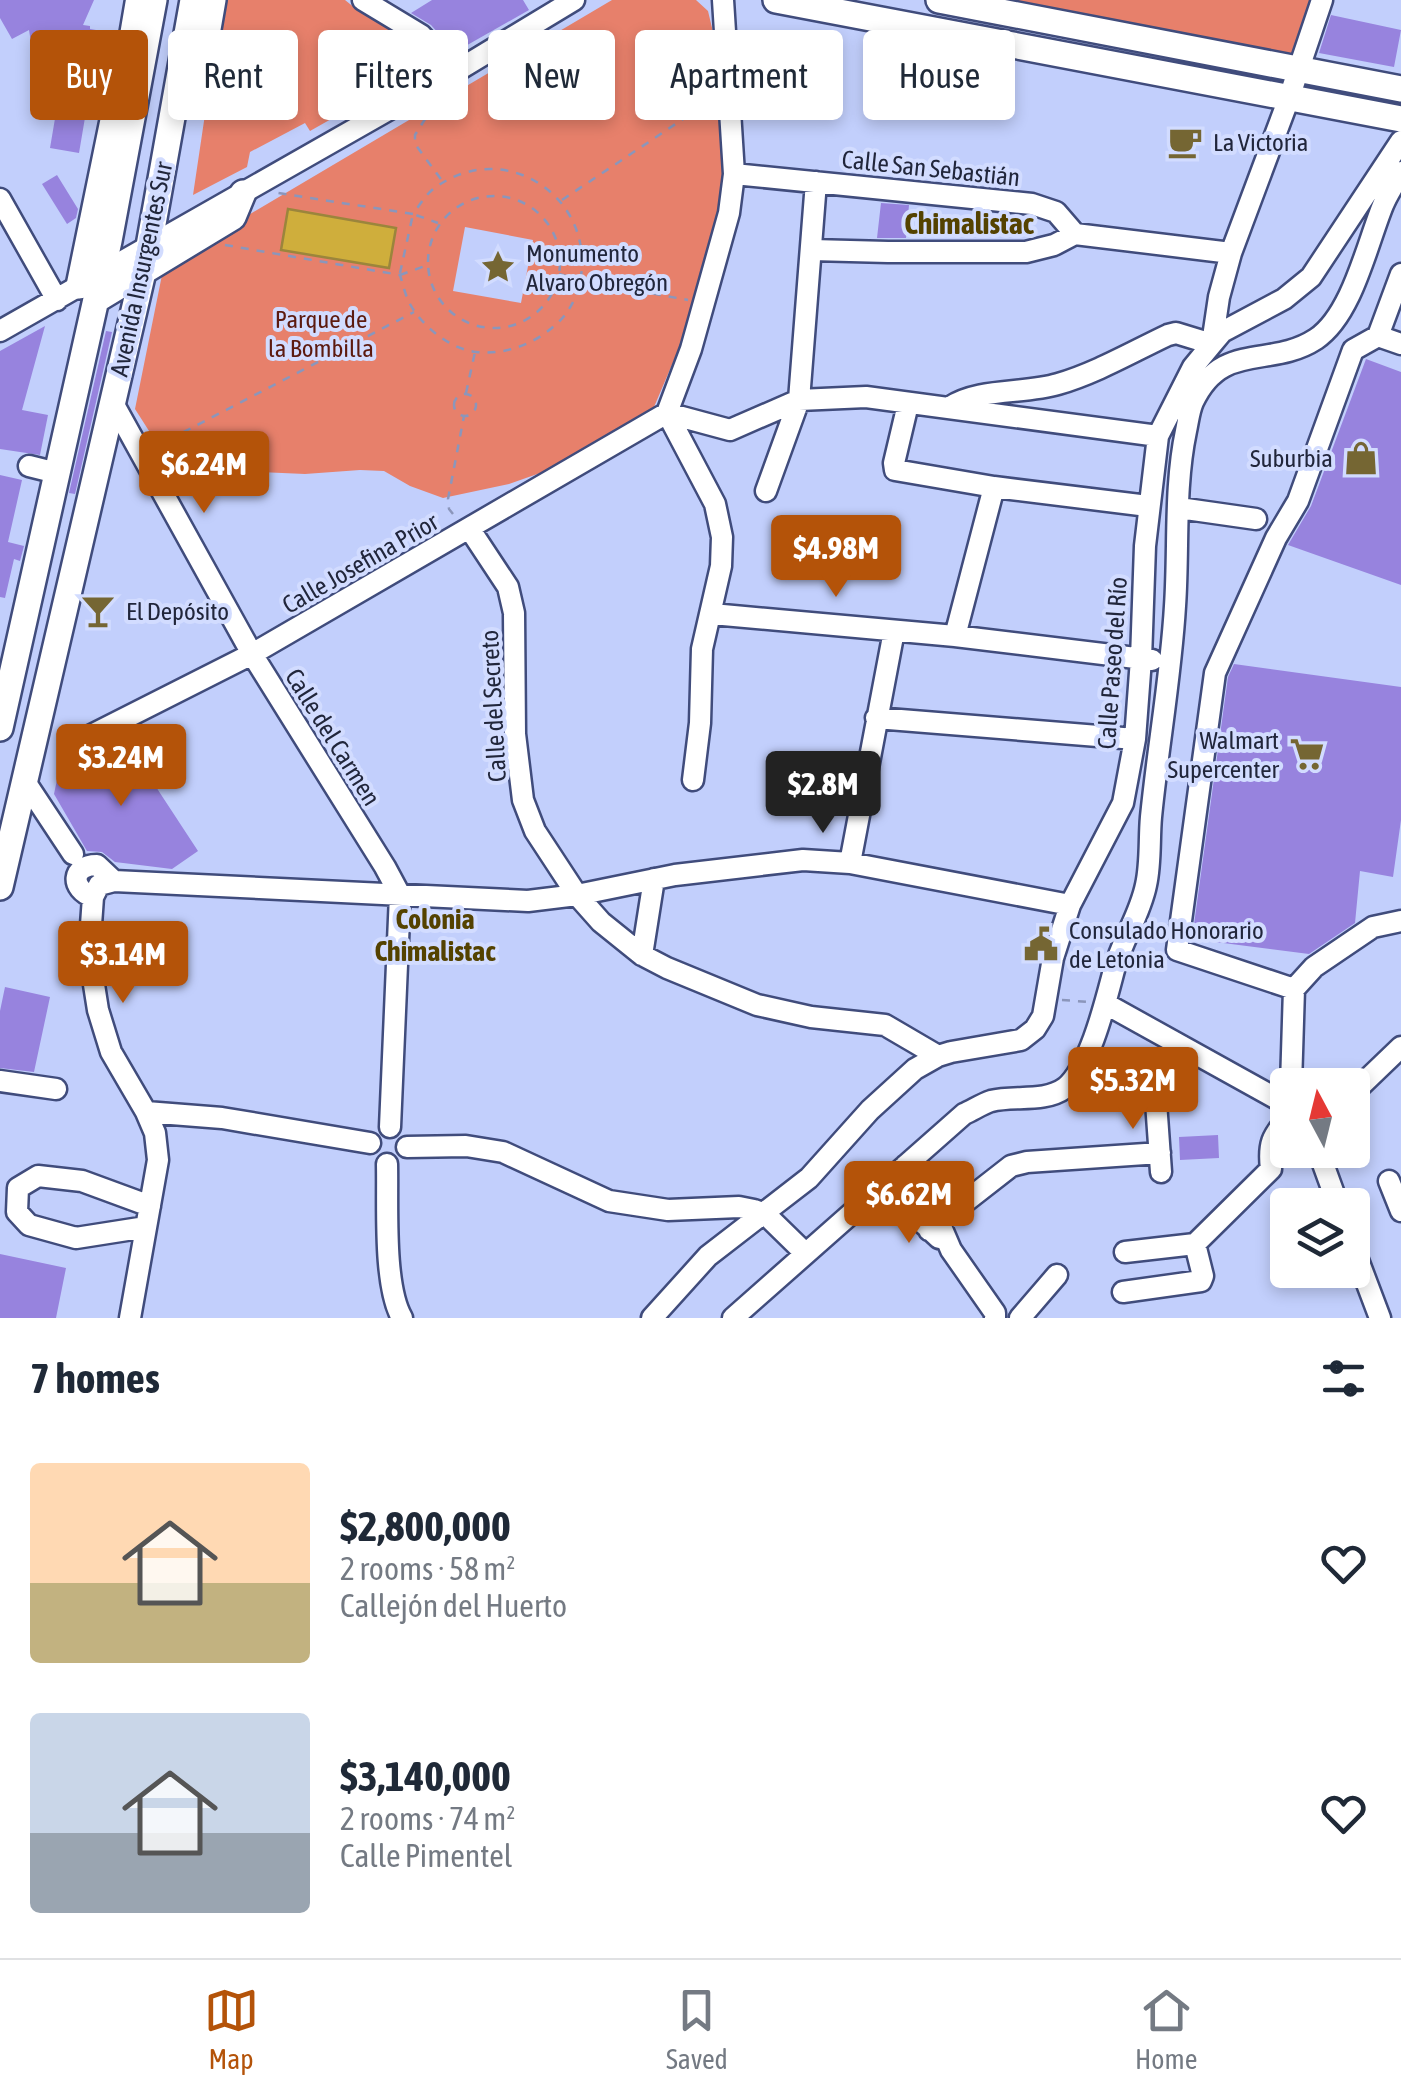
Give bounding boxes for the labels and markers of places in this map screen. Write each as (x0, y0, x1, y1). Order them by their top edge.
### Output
cafe icon: La Victoria (1166, 123, 1204, 161)
place label: La Victoria (1213, 128, 1308, 156)
place label: Monumento Alvaro Obregón (526, 239, 668, 296)
place icon: Monumento Alvaro Obregón (479, 248, 517, 286)
pin: $6.24M (123, 431, 285, 516)
shop icon: Suburbia (1342, 439, 1380, 477)
place label: Suburbia (1250, 444, 1333, 472)
pin: $4.98M (755, 515, 917, 600)
bar icon: El Depósito (79, 592, 117, 630)
place label: El Depósito (126, 597, 229, 625)
pin: $3.24M (40, 724, 202, 809)
place label: Walmart Supercenter (1167, 726, 1280, 783)
supermarket icon: Walmart Supercenter (1288, 735, 1326, 773)
pin: $2.8M (753, 751, 893, 836)
place label: Consulado Honorario de Letonia (1069, 916, 1264, 973)
pin: $3.14M (42, 921, 204, 1006)
public building icon: Consulado Honorario de Letonia (1022, 925, 1060, 963)
pin: $5.32M (1052, 1047, 1214, 1132)
pin: $6.62M (828, 1161, 990, 1246)

